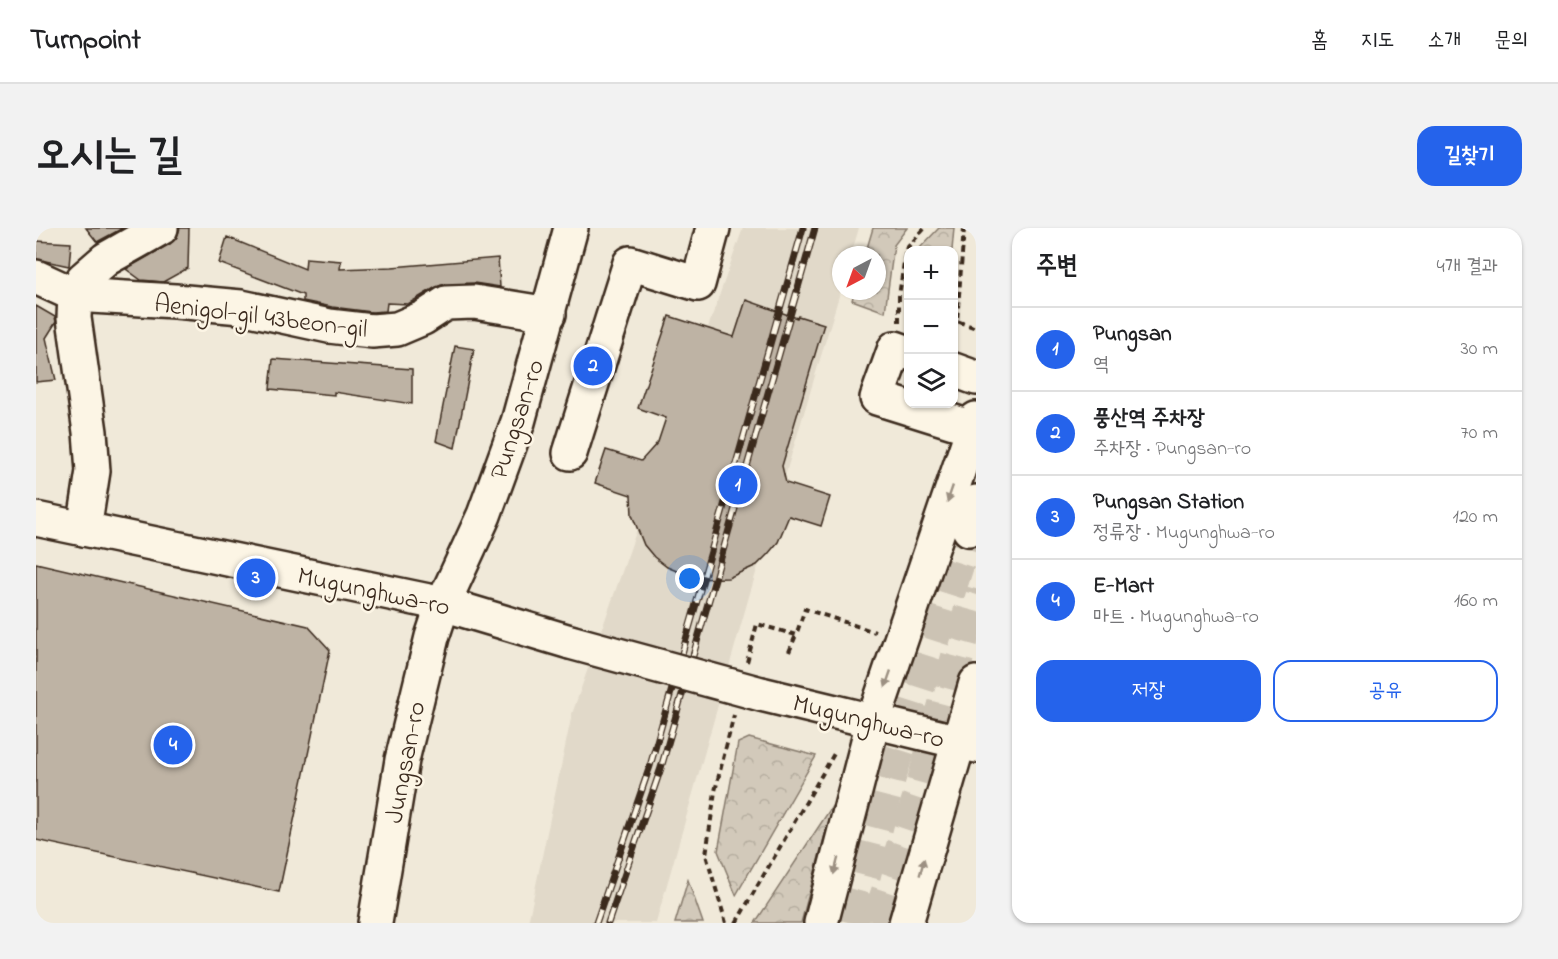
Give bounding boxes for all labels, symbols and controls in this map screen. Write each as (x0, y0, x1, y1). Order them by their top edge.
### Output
text: Turnpoint (30, 21, 141, 62)
text: 홈 (1311, 26, 1328, 56)
text: 지도 (1361, 26, 1394, 56)
text: 소개 (1427, 26, 1461, 56)
text: 문의 (1494, 26, 1528, 56)
text: 오시는 길 (36, 126, 182, 187)
button: 길찾기 (1417, 126, 1522, 186)
north arrow (832, 246, 886, 300)
map controls (904, 246, 958, 408)
button: + (904, 246, 958, 300)
text: 주변 (1036, 248, 1078, 286)
text: 4개 결과 (1436, 253, 1498, 282)
street label: Aenigol-gil 43beon-gil (152, 286, 369, 350)
button: − (904, 300, 958, 354)
text: Pungsan (1093, 319, 1172, 351)
text: 1 (1052, 335, 1059, 364)
text: 30 m (1461, 335, 1498, 364)
pin: 2 (574, 344, 612, 388)
text: 역 (1093, 351, 1109, 380)
button: layers (904, 354, 958, 408)
street label: Pungsan-ro (482, 355, 556, 485)
text: 풍산역 주차장 (1093, 403, 1205, 435)
text: 2 (1051, 419, 1060, 448)
text: 70 m (1461, 419, 1498, 448)
text: 주차장 · Pungsan-ro (1093, 435, 1251, 464)
pin: 1 (718, 462, 758, 508)
one-way arrow (945, 485, 955, 503)
text: Pungsan Station (1093, 487, 1244, 519)
text: 3 (1051, 503, 1060, 532)
text: 120 m (1453, 503, 1498, 532)
text: 정류장 · Mugunghwa-ro (1093, 519, 1275, 548)
pin: 3 (236, 556, 276, 600)
street label: Mugunghwa-ro (293, 558, 453, 628)
your location (675, 564, 704, 593)
text: E-Mart (1093, 571, 1154, 603)
text: 4 (1051, 587, 1060, 616)
text: 160 m (1454, 587, 1498, 616)
text: 마트 · Mugunghwa-ro (1093, 603, 1259, 632)
button: 저장 (1036, 660, 1261, 722)
button: 공유 (1273, 660, 1498, 722)
one-way arrow (882, 670, 892, 688)
street label: Mugunghwa-ro (788, 686, 948, 760)
street label: Jungsan-ro (377, 698, 437, 827)
pin: 4 (154, 722, 192, 768)
one-way arrow (830, 857, 840, 876)
one-way arrow (918, 858, 927, 876)

